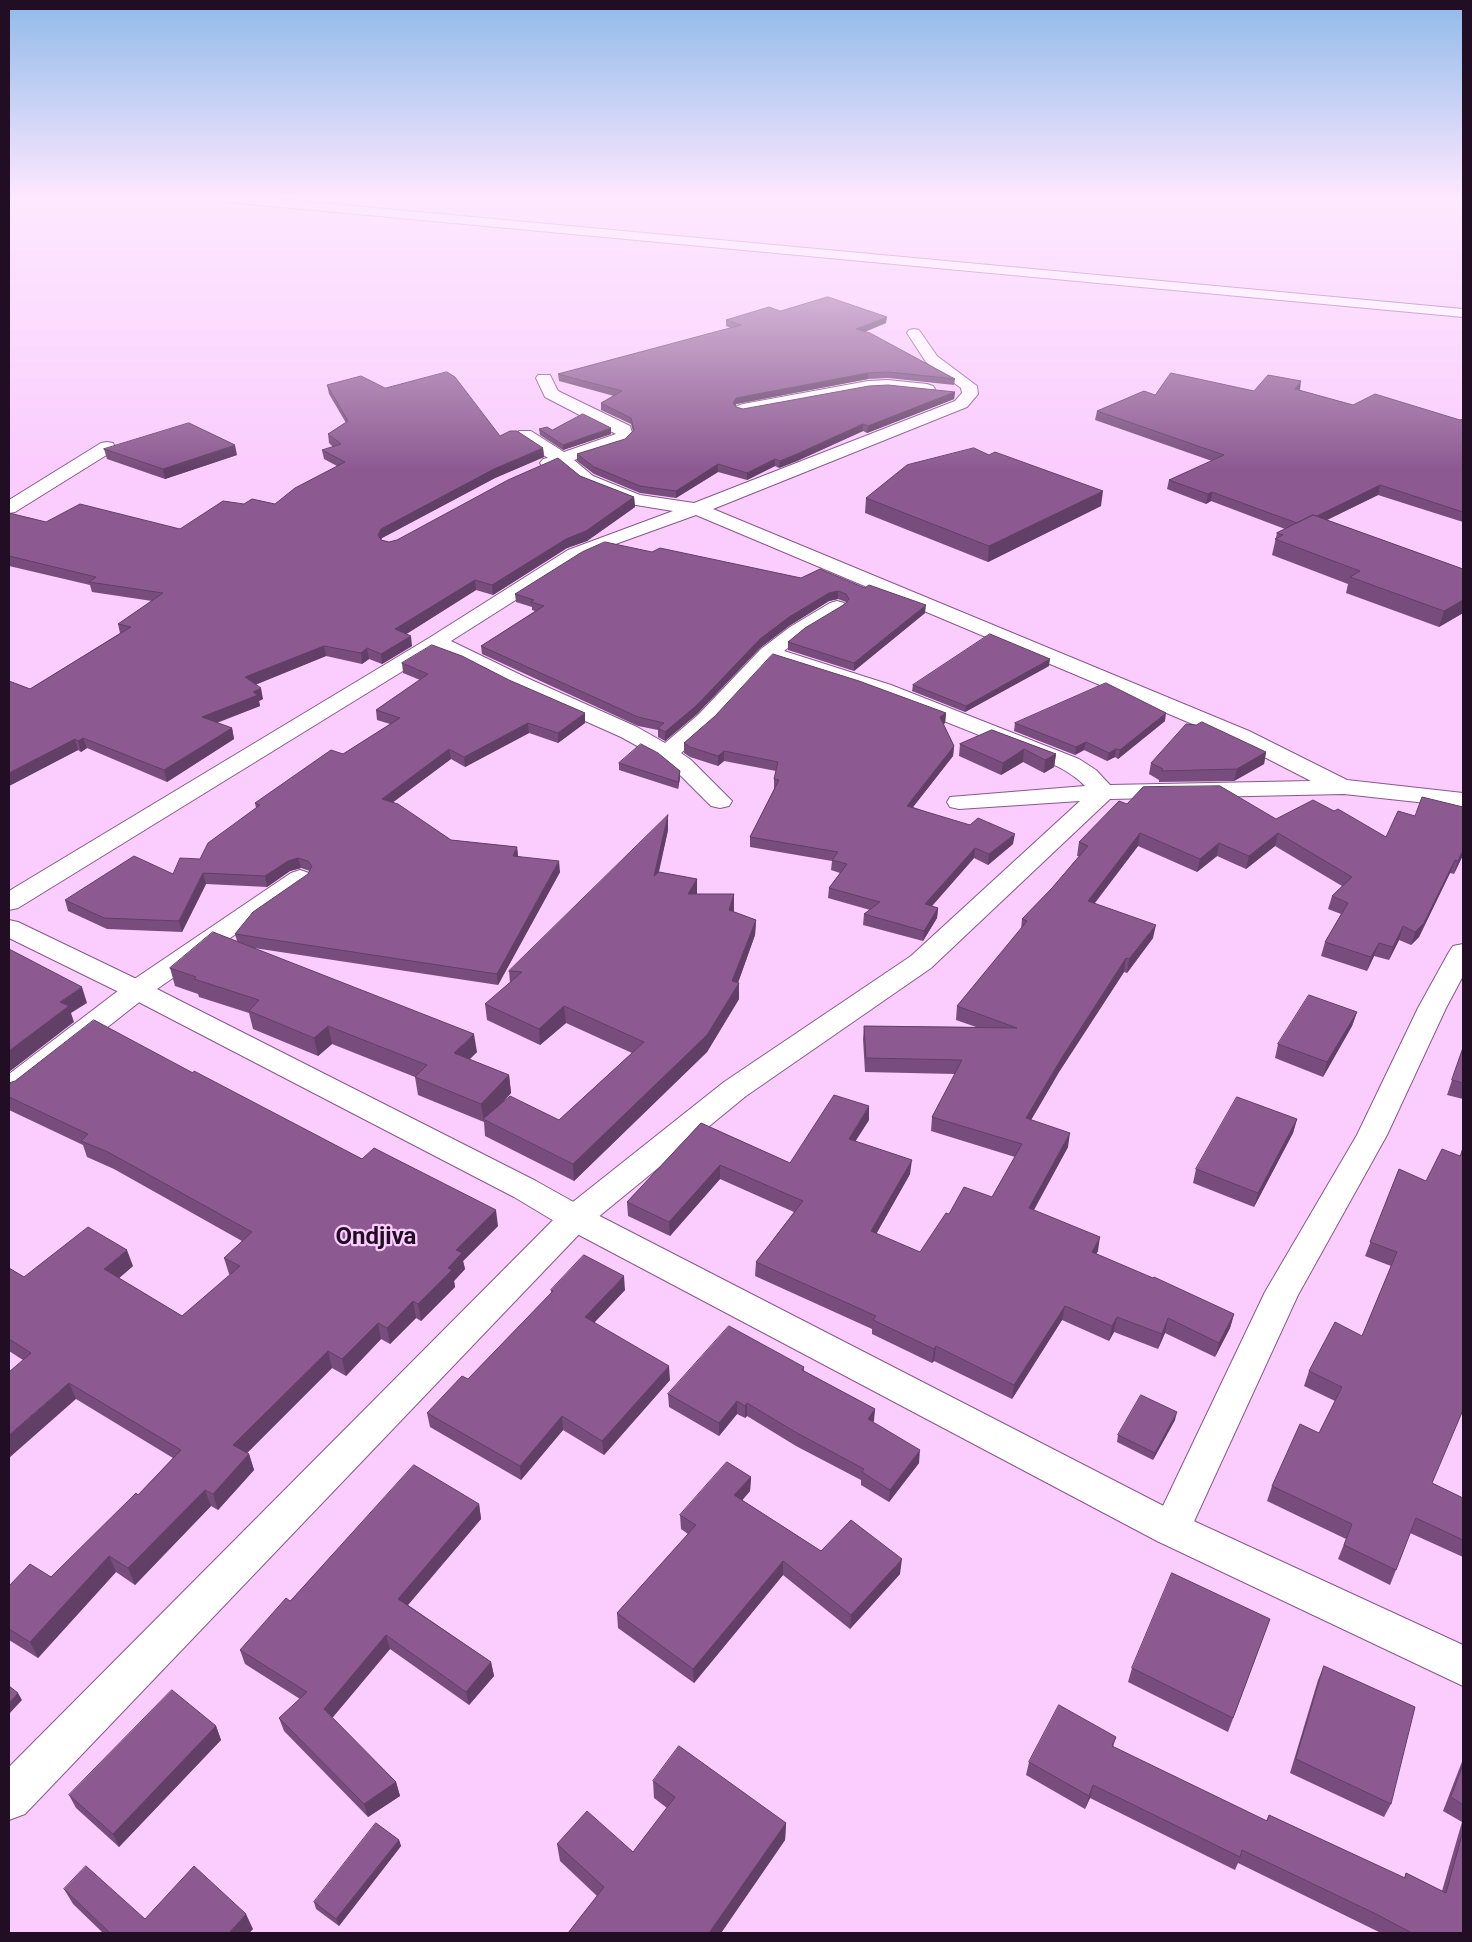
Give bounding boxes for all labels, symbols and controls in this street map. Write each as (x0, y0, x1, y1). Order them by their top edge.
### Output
district label: Ondjiva (336, 1224, 416, 1252)

